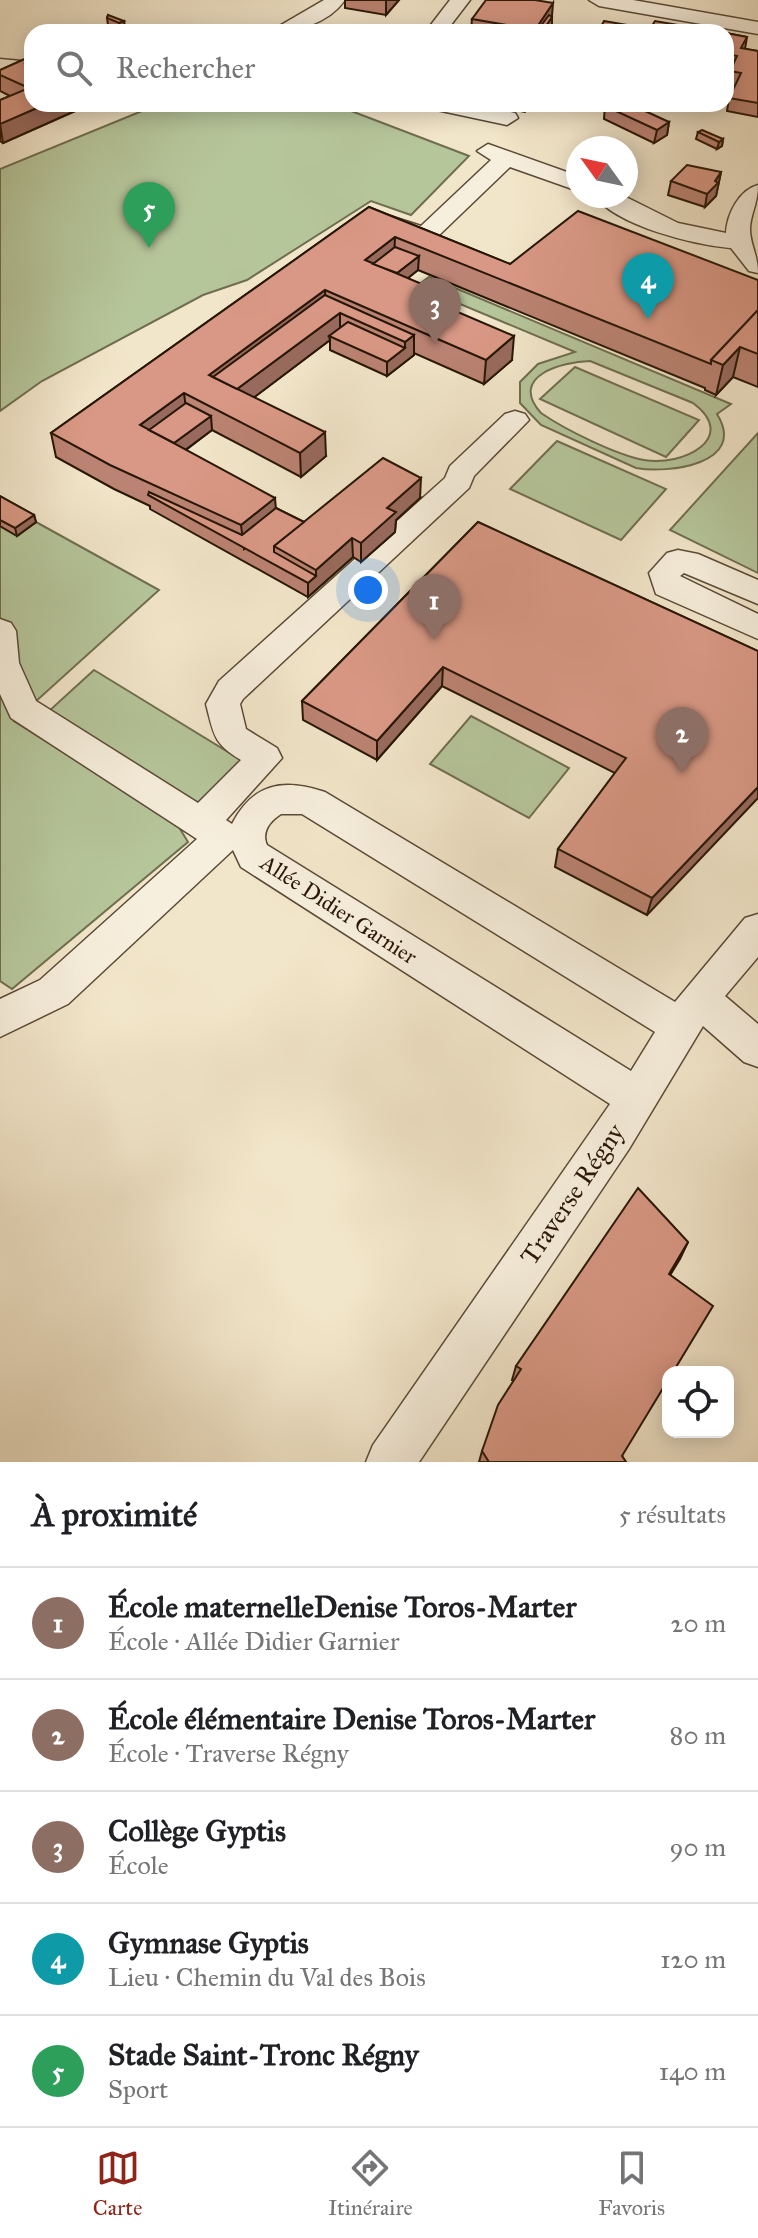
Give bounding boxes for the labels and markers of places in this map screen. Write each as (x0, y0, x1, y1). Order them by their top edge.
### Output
pin: 5 (123, 182, 175, 248)
pin: 4 (622, 253, 674, 319)
pin: 3 (409, 278, 461, 344)
pin: 1 (408, 574, 460, 640)
pin: 2 (656, 707, 708, 773)

